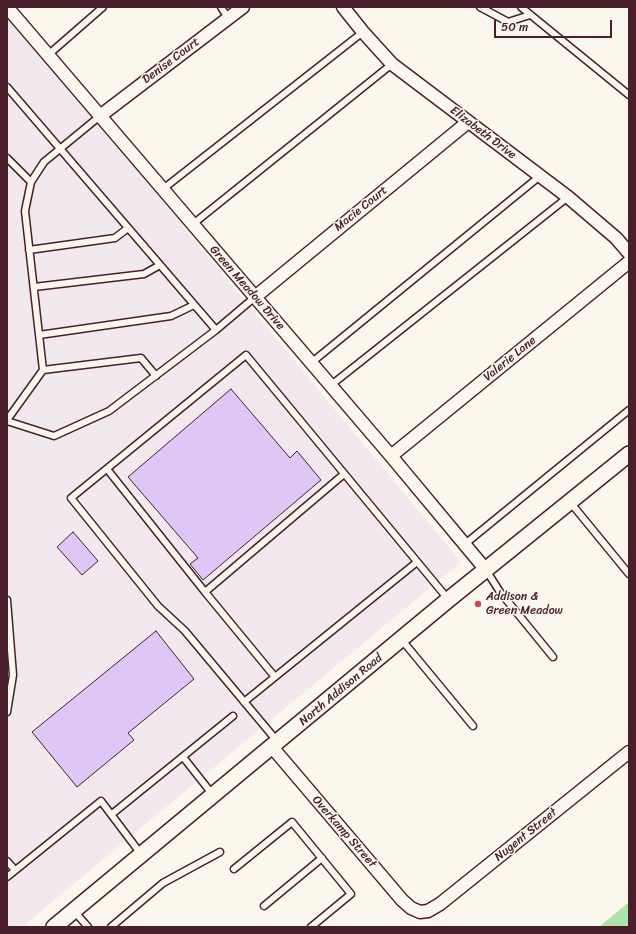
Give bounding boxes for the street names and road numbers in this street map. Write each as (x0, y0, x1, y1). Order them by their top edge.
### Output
street label: Denise Court (140, 35, 202, 87)
street label: Elizabeth Drive (447, 103, 519, 163)
street label: Macie Court (332, 183, 390, 235)
street label: Green Meadow Drive (206, 243, 288, 333)
street label: Valerie Lane (481, 333, 539, 385)
street label: North Addison Road (296, 651, 386, 729)
street label: Overkamp Street (309, 793, 379, 871)
street label: Nugent Street (492, 805, 560, 865)

